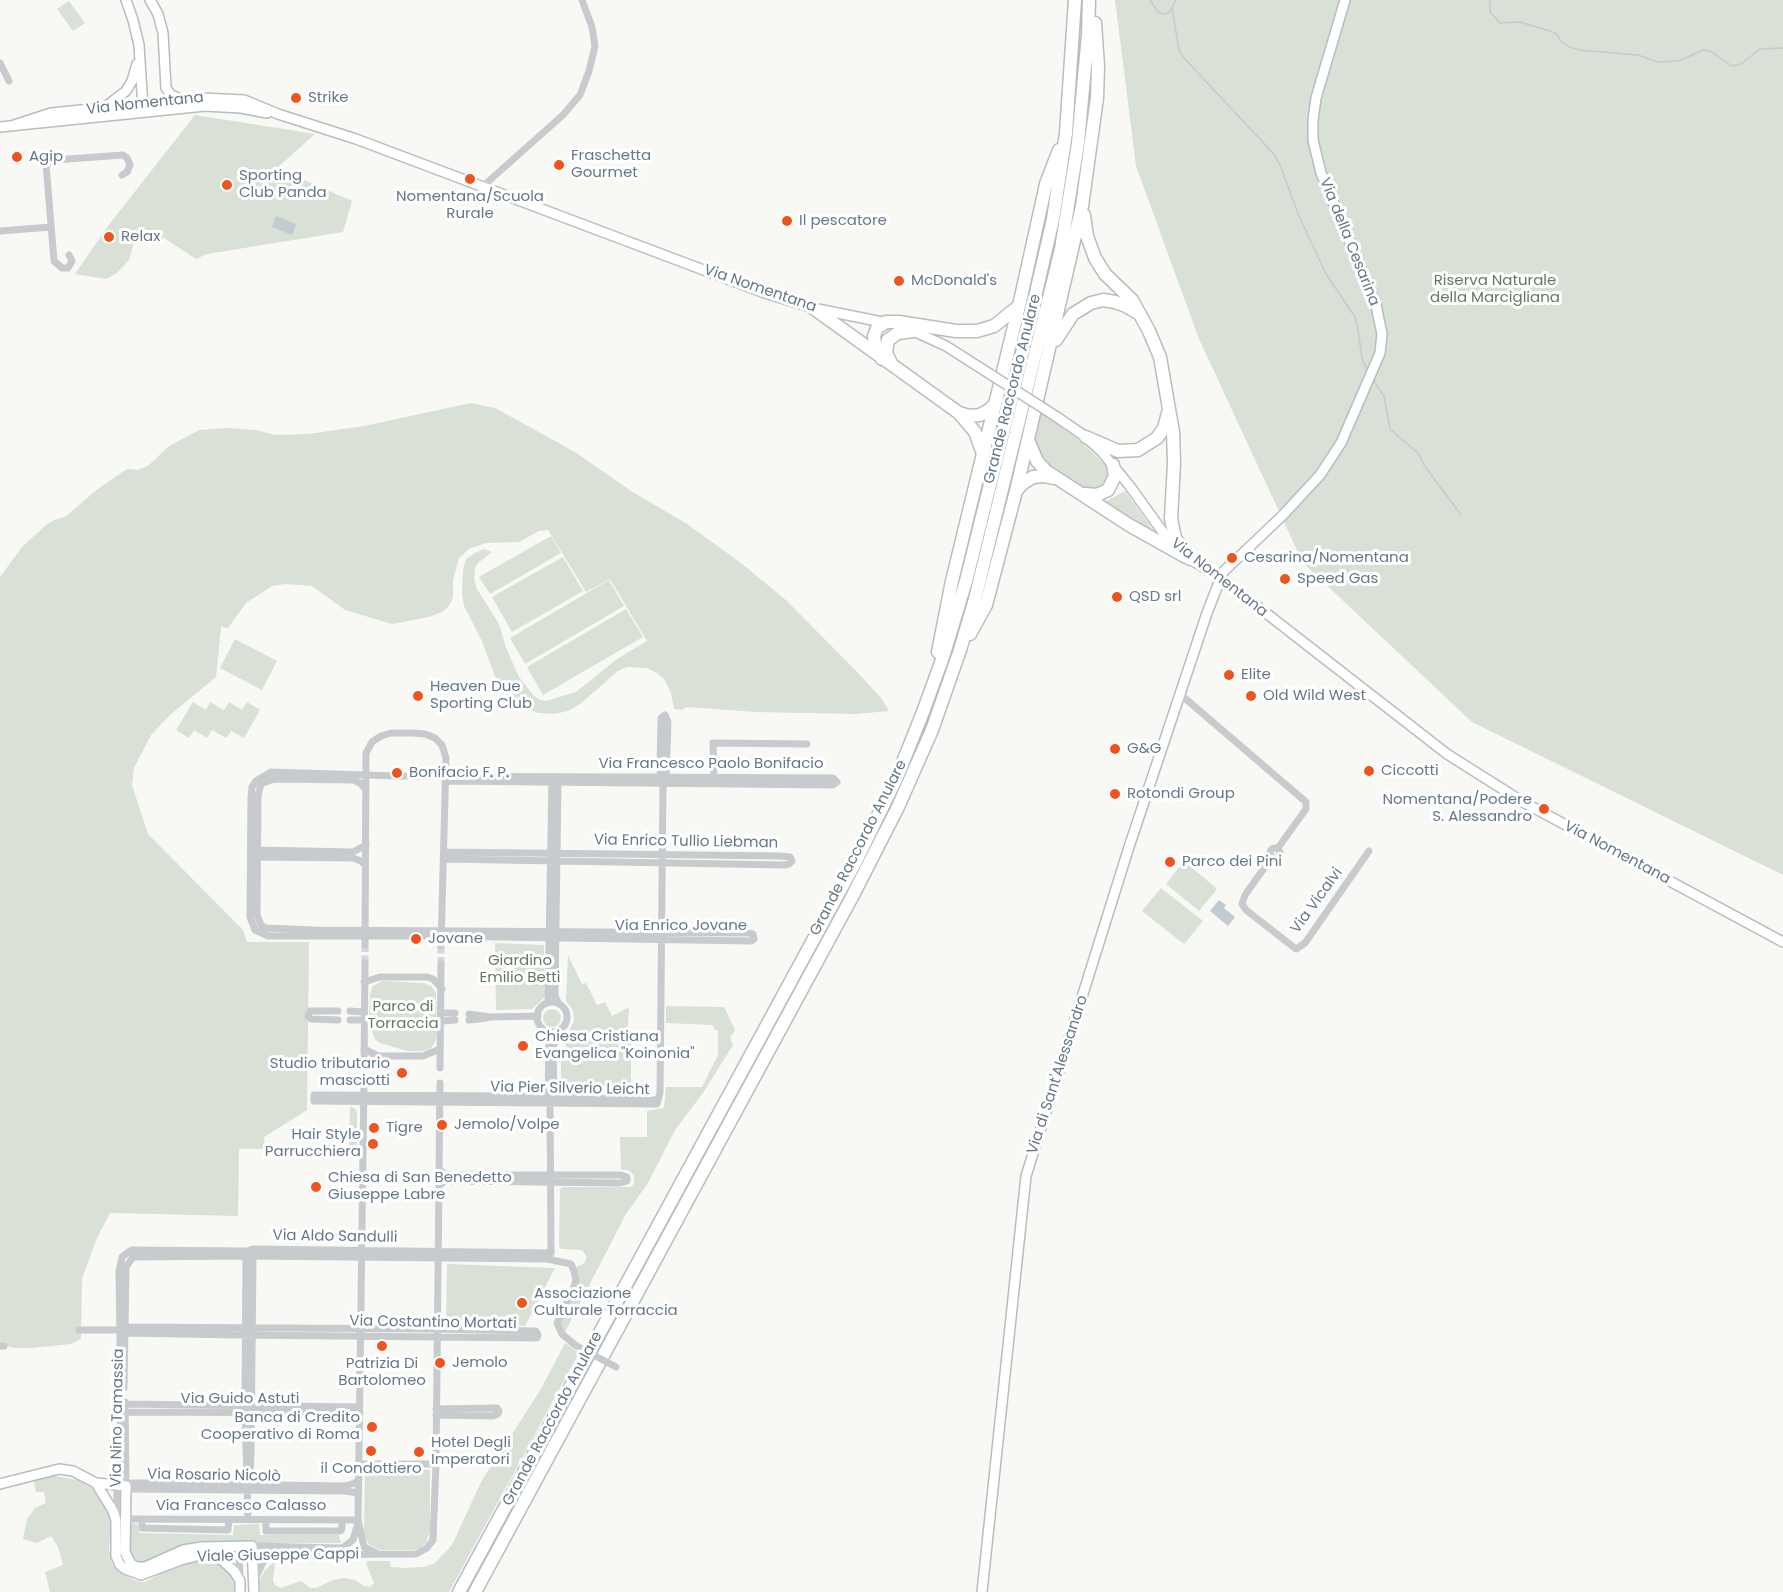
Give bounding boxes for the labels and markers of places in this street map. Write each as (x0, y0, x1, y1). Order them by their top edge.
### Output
place label: Strike (308, 89, 349, 107)
marker: Strike (289, 91, 303, 105)
place label: Fraschetta Gourmet (571, 147, 651, 182)
place label: Agip (29, 148, 63, 166)
marker: Agip (10, 150, 24, 164)
marker: Fraschetta Gourmet (552, 158, 566, 172)
place label: Sporting Club Panda (239, 167, 327, 202)
marker: Nomentana/Scuola Rurale (463, 172, 477, 186)
marker: Sporting Club Panda (220, 178, 234, 192)
place label: Nomentana/Scuola Rurale (396, 188, 544, 223)
place label: Il pescatore (799, 212, 887, 230)
marker: Il pescatore (780, 214, 794, 228)
place label: Relax (121, 228, 160, 246)
marker: Relax (102, 230, 116, 244)
place label: McDonald's (911, 272, 997, 290)
marker: McDonald's (892, 274, 906, 288)
place label: Cesarina/Nomentana (1244, 549, 1409, 567)
marker: Cesarina/Nomentana (1225, 551, 1239, 565)
place label: Speed Gas (1297, 570, 1378, 588)
marker: Speed Gas (1278, 572, 1292, 586)
place label: QSD srl (1129, 588, 1181, 606)
marker: QSD srl (1110, 590, 1124, 604)
place label: Elite (1241, 666, 1271, 684)
marker: Elite (1222, 668, 1236, 682)
place label: Heaven Due Sporting Club (430, 678, 532, 713)
place label: Old Wild West (1263, 687, 1366, 705)
marker: Heaven Due Sporting Club (411, 689, 425, 703)
marker: Old Wild West (1244, 689, 1258, 703)
place label: G&G (1127, 740, 1161, 758)
marker: G&G (1108, 742, 1122, 756)
place label: Ciccotti (1381, 762, 1439, 780)
place label: Bonifacio F. P. (409, 764, 509, 782)
marker: Ciccotti (1362, 764, 1376, 778)
marker: Bonifacio F. P. (390, 766, 404, 780)
place label: Rotondi Group (1127, 785, 1235, 803)
marker: Rotondi Group (1108, 787, 1122, 801)
place label: Nomentana/Podere S. Alessandro (1382, 791, 1532, 826)
marker: Nomentana/Podere S. Alessandro (1537, 802, 1551, 816)
place label: Parco dei Pini (1182, 853, 1282, 871)
marker: Parco dei Pini (1163, 855, 1177, 869)
place label: Jovane (428, 930, 483, 948)
marker: Jovane (409, 932, 423, 946)
place label: Chiesa Cristiana Evangelica "Koinonia" (535, 1028, 695, 1063)
marker: Chiesa Cristiana Evangelica "Koinonia" (516, 1039, 530, 1053)
place label: Studio tributario masciotti (270, 1055, 390, 1090)
marker: Studio tributario masciotti (395, 1066, 409, 1080)
place label: Jemolo/Volpe (454, 1116, 560, 1134)
marker: Jemolo/Volpe (435, 1118, 449, 1132)
place label: Tigre (386, 1119, 423, 1137)
marker: Tigre (367, 1121, 381, 1135)
place label: Hair Style Parrucchiera (265, 1126, 361, 1161)
marker: Hair Style Parrucchiera (366, 1137, 380, 1151)
place label: Chiesa di San Benedetto Giuseppe Labre (328, 1169, 512, 1204)
marker: Chiesa di San Benedetto Giuseppe Labre (309, 1180, 323, 1194)
place label: Associazione Culturale Torraccia (534, 1285, 678, 1320)
marker: Associazione Culturale Torraccia (515, 1296, 529, 1310)
marker: Patrizia Di Bartolomeo (375, 1339, 389, 1353)
place label: Jemolo (452, 1354, 508, 1372)
place label: Patrizia Di Bartolomeo (338, 1355, 426, 1390)
marker: Jemolo (433, 1356, 447, 1370)
place label: Banca di Credito Cooperativo di Roma (201, 1409, 360, 1444)
marker: Banca di Credito Cooperativo di Roma (365, 1420, 379, 1434)
place label: Hotel Degli Imperatori (431, 1434, 511, 1469)
marker: il Condottiero (364, 1444, 378, 1458)
marker: Hotel Degli Imperatori (412, 1445, 426, 1459)
place label: il Condottiero (320, 1460, 422, 1478)

